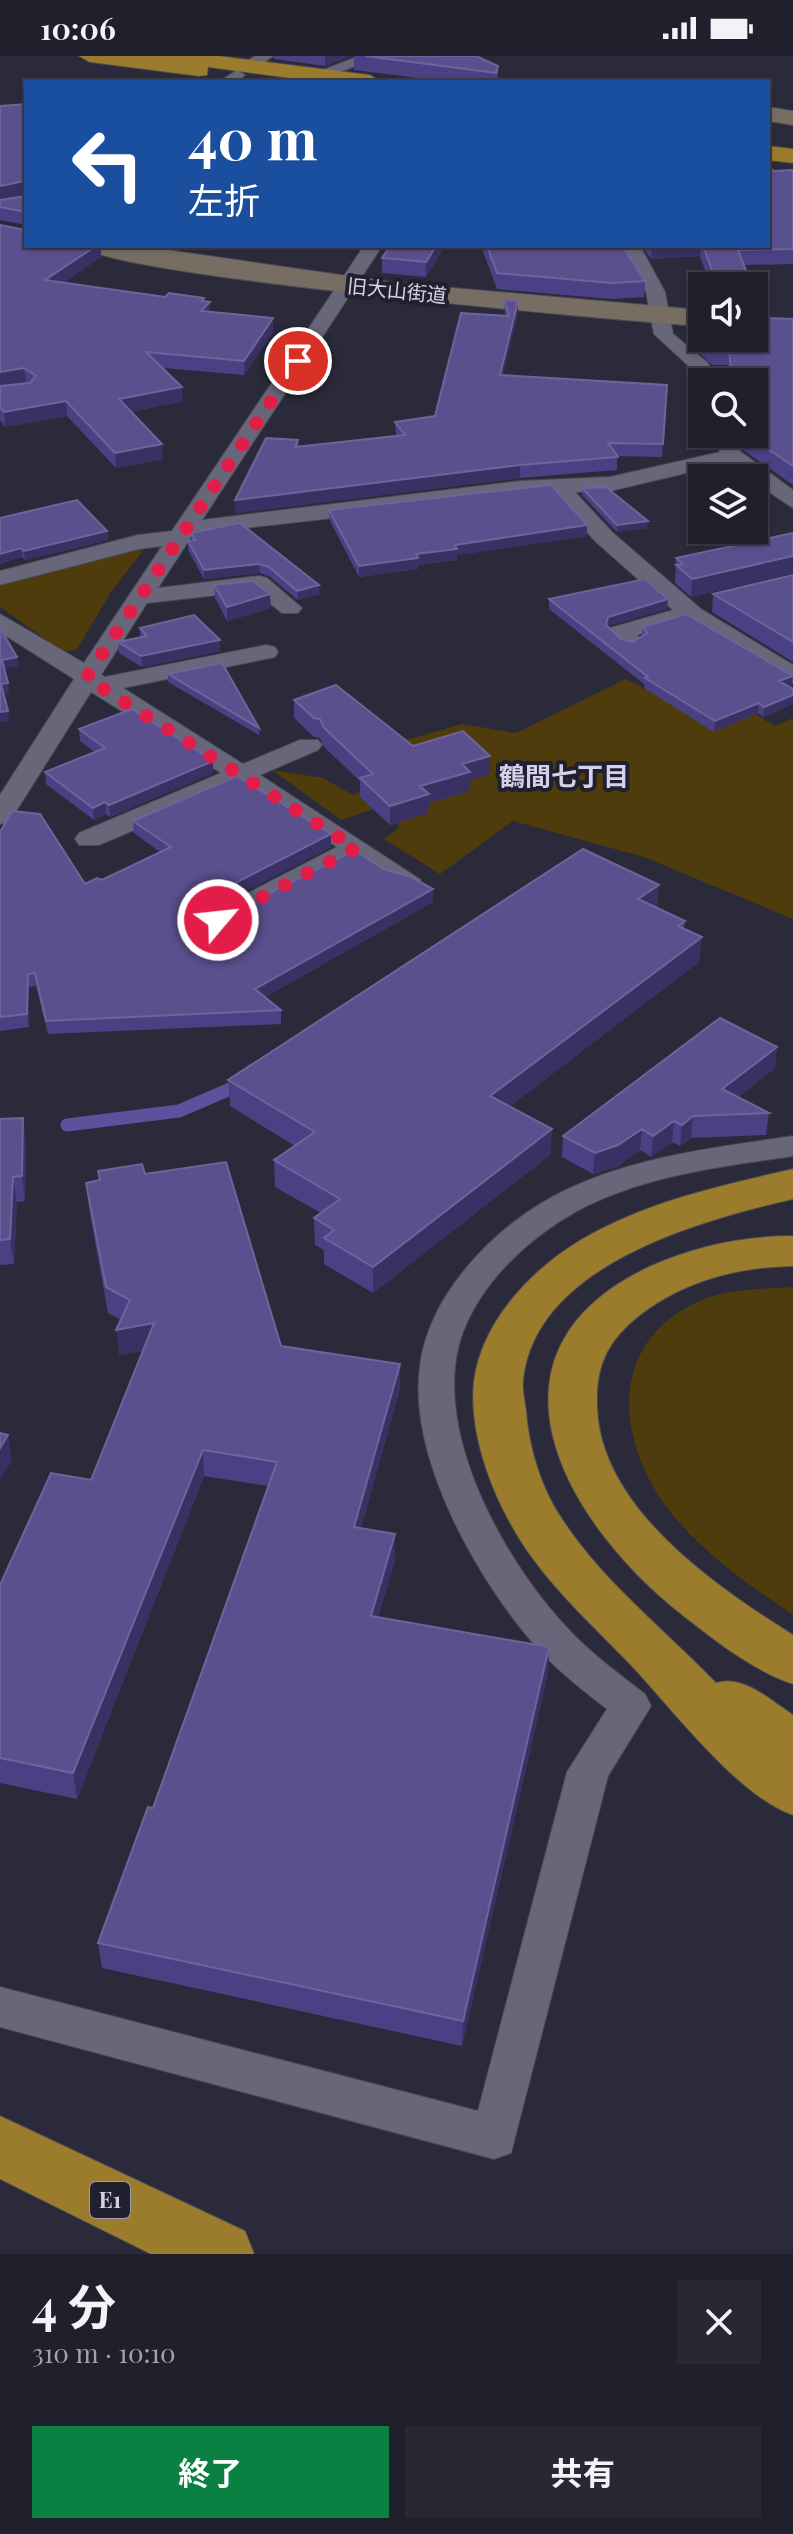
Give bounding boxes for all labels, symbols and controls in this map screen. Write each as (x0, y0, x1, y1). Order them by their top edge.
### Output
text: 10:06 (40, 8, 116, 48)
text: 40 m (188, 100, 317, 175)
icon: left (56, 112, 160, 216)
text: 左折 (188, 175, 260, 223)
street label: 旧大山街道 (346, 271, 448, 308)
map controls (688, 272, 768, 544)
button: sound (688, 272, 768, 352)
pin (264, 327, 332, 395)
icon: arrive (276, 339, 320, 383)
button: search (688, 368, 768, 448)
button: layers (688, 464, 768, 544)
district label: 鶴間七丁目 (499, 758, 629, 793)
position arrow (176, 878, 260, 962)
road number: E1 (90, 2182, 130, 2218)
text: 4 分 (32, 2273, 116, 2337)
button: close (677, 2280, 761, 2364)
text: 310 m · 10:10 (32, 2335, 176, 2370)
button: 終了 (32, 2426, 389, 2518)
button: 共有 (405, 2426, 761, 2518)

